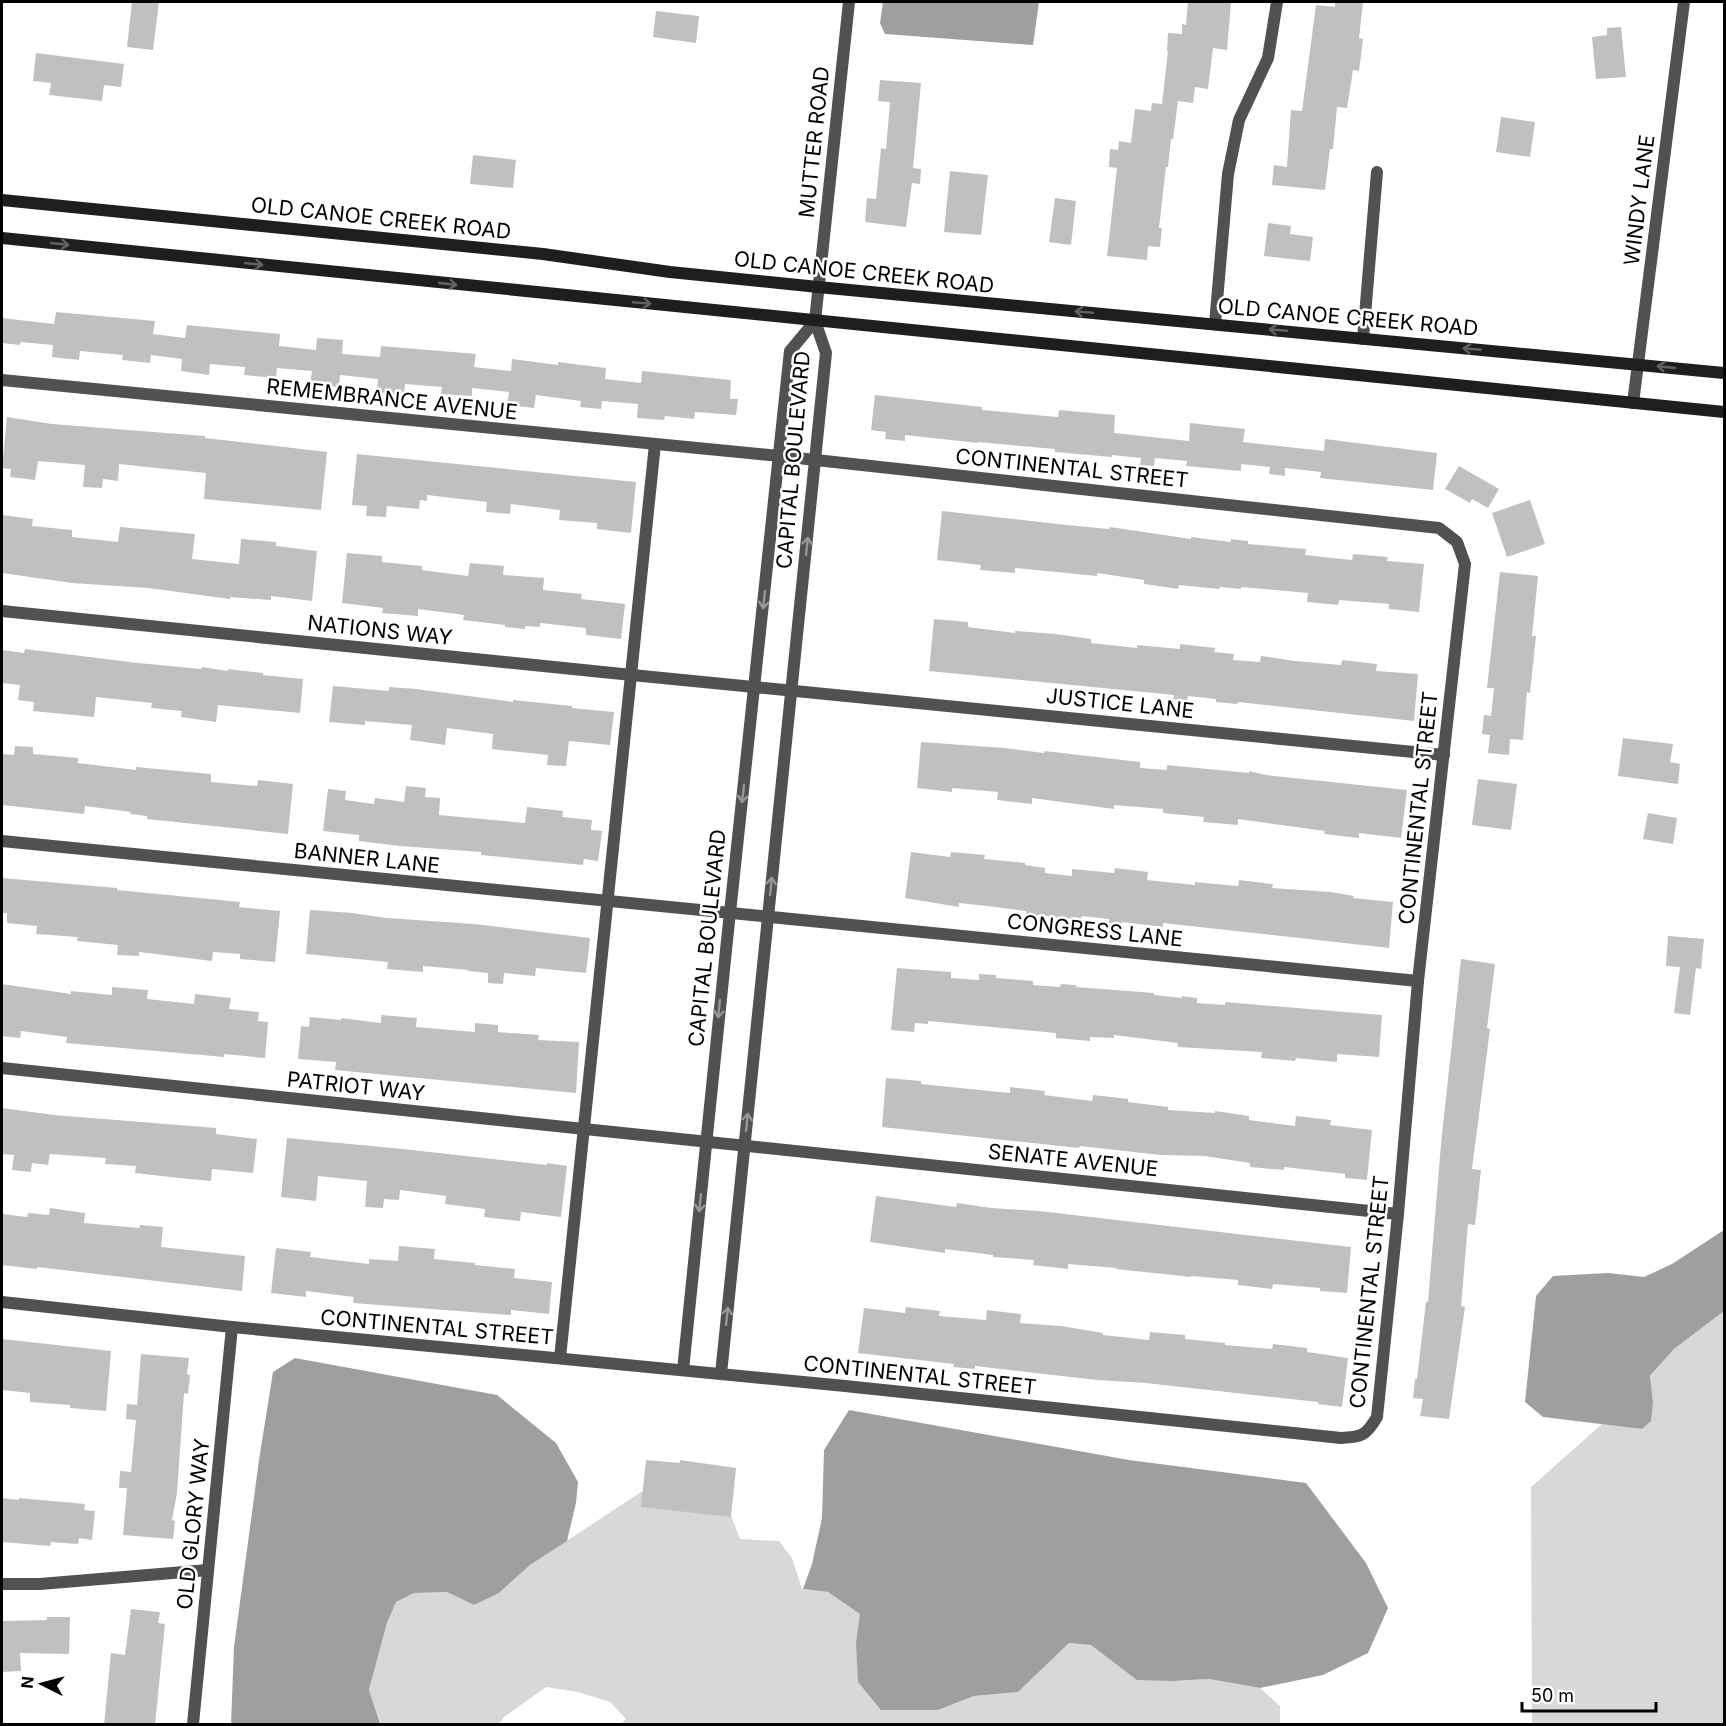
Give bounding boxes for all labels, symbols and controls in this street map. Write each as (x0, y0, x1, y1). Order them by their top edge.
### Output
street label: MUTTER ROAD (794, 65, 834, 219)
street label: WINDY LANE (1619, 133, 1659, 267)
street label: OLD CANOE CREEK ROAD (250, 192, 512, 244)
one-way arrow (49, 239, 69, 250)
street label: OLD CANOE CREEK ROAD (733, 246, 995, 298)
one-way arrow (243, 259, 263, 270)
one-way arrow (437, 279, 457, 290)
street label: OLD CANOE CREEK ROAD (1217, 293, 1479, 341)
one-way arrow (631, 298, 651, 309)
one-way arrow (1074, 306, 1094, 317)
one-way arrow (1269, 324, 1288, 335)
one-way arrow (1463, 343, 1483, 354)
street label: CAPITAL BOULEVARD (771, 350, 815, 570)
one-way arrow (1657, 361, 1677, 372)
street label: REMEMBRANCE AVENUE (265, 373, 519, 425)
street label: CONTINENTAL STREET (954, 443, 1190, 493)
one-way arrow (802, 536, 813, 556)
one-way arrow (758, 590, 769, 610)
street label: NATIONS WAY (306, 610, 454, 650)
street label: JUSTICE LANE (1045, 683, 1195, 723)
street label: CONTINENTAL STREET (1393, 690, 1443, 926)
one-way arrow (737, 784, 748, 804)
street label: CAPITAL BOULEVARD (683, 828, 731, 1048)
street label: BANNER LANE (293, 838, 441, 878)
one-way arrow (766, 876, 777, 896)
street label: CONGRESS LANE (1006, 908, 1184, 952)
one-way arrow (713, 998, 724, 1018)
street label: PATRIOT WAY (286, 1066, 426, 1106)
one-way arrow (742, 1112, 753, 1132)
street label: SENATE AVENUE (987, 1139, 1159, 1181)
street label: CONTINENTAL STREET (1344, 1174, 1394, 1410)
one-way arrow (694, 1192, 705, 1212)
street label: CONTINENTAL STREET (319, 1304, 555, 1350)
one-way arrow (722, 1306, 733, 1326)
street label: CONTINENTAL STREET (802, 1350, 1038, 1400)
street label: OLD GLORY WAY (172, 1437, 214, 1611)
north arrow (12, 1654, 72, 1714)
text: N (16, 1675, 38, 1690)
scale bar (1522, 1675, 1656, 1713)
text: 50 m (1531, 1685, 1574, 1706)

